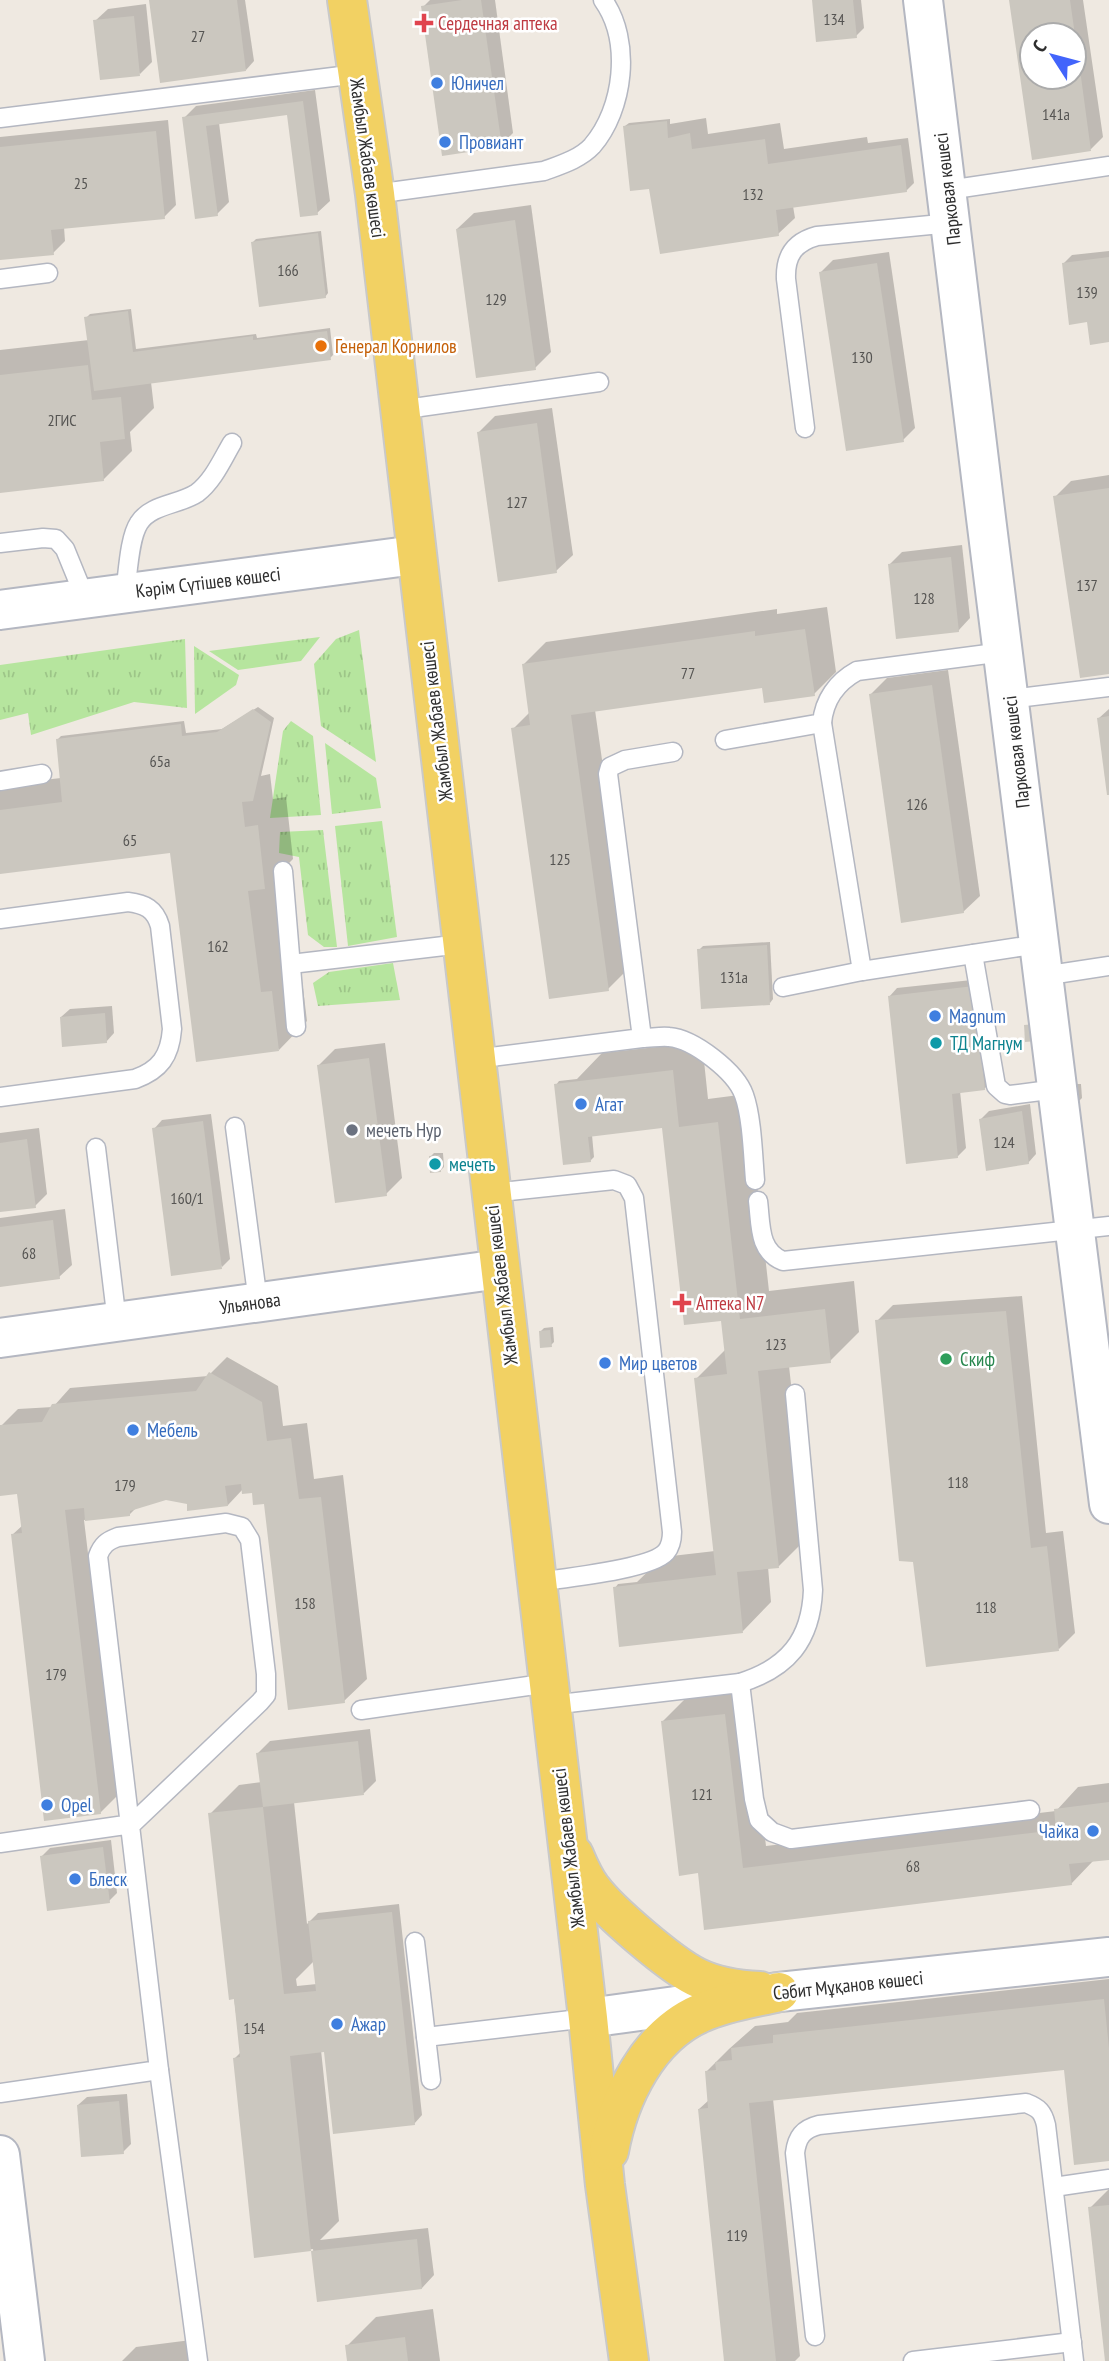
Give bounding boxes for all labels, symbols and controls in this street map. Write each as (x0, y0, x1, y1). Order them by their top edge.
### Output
house number: 134 (823, 9, 845, 29)
place label: Сердечная аптека (438, 11, 558, 35)
marker: Сердечная аптека (416, 15, 432, 31)
north arrow (1018, 21, 1088, 91)
house number: 27 (191, 26, 205, 46)
text: С (1027, 35, 1052, 57)
place label: Юничел (451, 71, 504, 95)
marker: Юничел (429, 75, 445, 91)
street label: Жамбыл Жабаев көшесі (345, 76, 391, 239)
house number: 141а (1042, 104, 1070, 124)
place label: Провиант (459, 130, 524, 154)
street label: Парковая көшесі (928, 131, 966, 247)
marker: Провиант (437, 134, 453, 150)
house number: 25 (74, 173, 88, 193)
house number: 132 (742, 184, 764, 204)
house number: 166 (277, 260, 299, 280)
house number: 139 (1076, 282, 1098, 302)
house number: 129 (485, 289, 507, 309)
place label: Генерал Корнилов (335, 334, 457, 358)
marker: Генерал Корнилов (313, 338, 329, 354)
house number: 130 (851, 347, 873, 367)
house number: 2ГИС (48, 410, 76, 430)
house number: 127 (506, 492, 528, 512)
street label: Кәрім Сүтішев көшесі (134, 561, 282, 603)
house number: 137 (1076, 575, 1098, 595)
house number: 128 (913, 588, 935, 608)
street label: Жамбыл Жабаев көшесі (414, 640, 458, 803)
house number: 77 (681, 663, 695, 683)
street label: Парковая көшесі (997, 694, 1035, 810)
house number: 65а (150, 751, 170, 771)
house number: 126 (906, 794, 928, 814)
house number: 65 (123, 830, 137, 850)
house number: 125 (549, 849, 571, 869)
house number: 162 (207, 936, 229, 956)
house number: 131а (720, 967, 748, 987)
place label: Magnum (949, 1004, 1006, 1028)
marker: Magnum (927, 1008, 943, 1024)
place label: ТД Магнум (950, 1031, 1023, 1055)
marker: ТД Магнум (928, 1035, 944, 1051)
place label: Агат (595, 1092, 624, 1116)
marker: Агат (573, 1096, 589, 1112)
place label: мечеть Нур (366, 1118, 442, 1142)
marker: мечеть Нур (344, 1122, 360, 1138)
house number: 124 (993, 1132, 1015, 1152)
place label: мечеть (449, 1152, 495, 1176)
marker: мечеть (427, 1156, 443, 1172)
house number: 160/1 (170, 1188, 204, 1208)
street label: Жамбыл Жабаев көшесі (479, 1204, 523, 1367)
house number: 68 (22, 1243, 36, 1263)
street label: Ульянова (218, 1287, 282, 1319)
place label: Аптека N7 (696, 1291, 765, 1315)
marker: Аптека N7 (674, 1295, 690, 1311)
house number: 123 (765, 1334, 787, 1354)
place label: Скиф (960, 1347, 995, 1371)
place label: Мир цветов (619, 1351, 697, 1375)
marker: Скиф (938, 1351, 954, 1367)
marker: Мир цветов (597, 1355, 613, 1371)
place label: Мебель (147, 1418, 198, 1442)
marker: Мебель (125, 1422, 141, 1438)
house number: 118 (947, 1472, 969, 1492)
house number: 179 (114, 1475, 136, 1495)
house number: 158 (294, 1593, 316, 1613)
house number: 118 (975, 1597, 997, 1617)
house number: 179 (45, 1664, 67, 1684)
street label: Жамбыл Жабаев көшесі (546, 1767, 590, 1930)
house number: 121 (691, 1784, 713, 1804)
place label: Opel (61, 1793, 93, 1817)
marker: Opel (39, 1797, 55, 1813)
place label: Чайка (1039, 1819, 1079, 1843)
marker: Чайка (1085, 1823, 1101, 1839)
house number: 68 (906, 1856, 920, 1876)
place label: Блеск (89, 1867, 128, 1891)
marker: Блеск (67, 1871, 83, 1887)
street label: Сәбит Мұқанов көшесі (772, 1965, 924, 2005)
place label: Ажар (351, 2012, 386, 2036)
marker: Ажар (329, 2016, 345, 2032)
house number: 154 (243, 2018, 265, 2038)
house number: 119 (726, 2225, 748, 2245)

